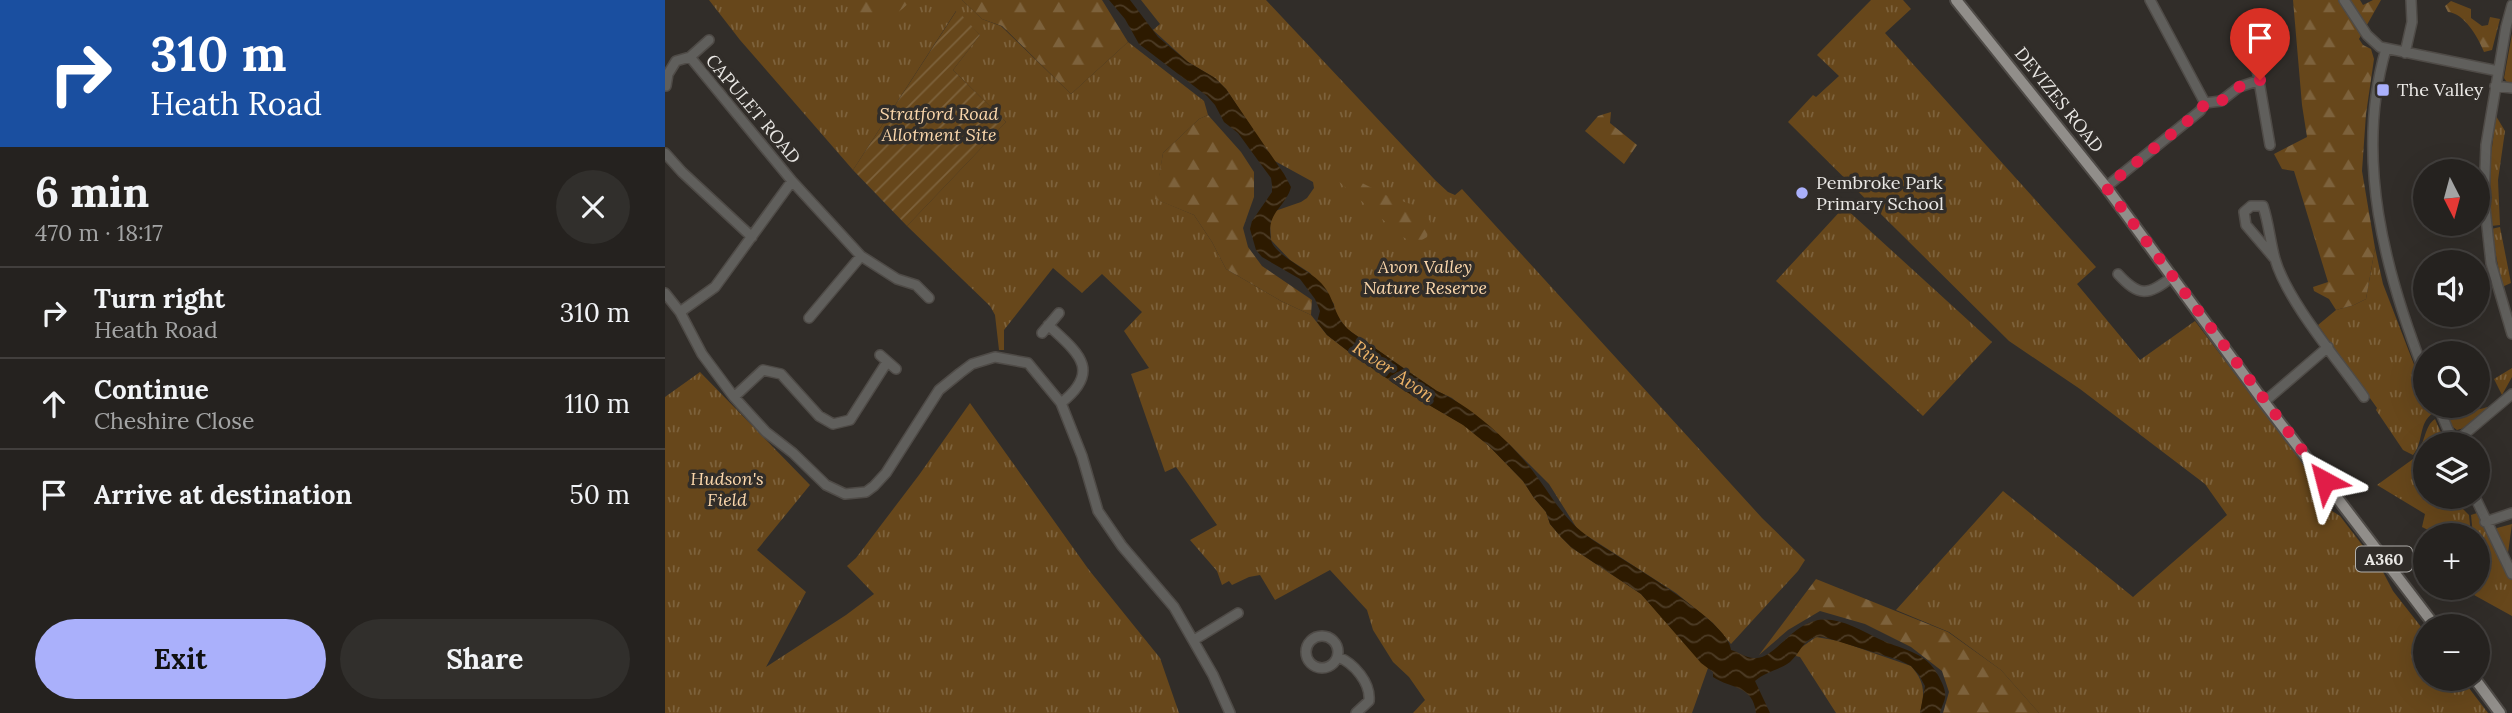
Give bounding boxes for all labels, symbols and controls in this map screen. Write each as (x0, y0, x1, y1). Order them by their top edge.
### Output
pin (2230, 8, 2290, 80)
icon: arrive (2241, 19, 2279, 57)
text: 310 m (150, 22, 286, 84)
icon: right (35, 28, 126, 119)
street label: DEVIZES ROAD (2010, 42, 2109, 157)
street label: CAPULET ROAD (701, 49, 806, 168)
place label: The Valley (2397, 78, 2484, 101)
marker: The Valley (2375, 82, 2391, 98)
text: Heath Road (150, 83, 322, 124)
park label: Stratford Road Allotment Site (879, 102, 999, 146)
north arrow (2413, 159, 2490, 236)
map controls (2413, 159, 2490, 691)
text: 6 min (35, 165, 149, 219)
button: close (556, 170, 630, 244)
place label: Pembroke Park Primary School (1816, 171, 1944, 215)
marker: Pembroke Park Primary School (1794, 185, 1810, 201)
text: 470 m · 18:17 (35, 218, 163, 247)
button: sound (2413, 250, 2490, 327)
park label: Avon Valley Nature Reserve (1363, 255, 1487, 299)
text: Turn right (94, 282, 225, 315)
icon: right (35, 294, 73, 332)
text: 310 m (560, 296, 630, 329)
text: Heath Road (94, 315, 218, 344)
water label: River Avon (1348, 335, 1440, 407)
button: search (2413, 341, 2490, 418)
text: Continue (94, 373, 209, 406)
icon: ahead (35, 385, 73, 423)
text: 110 m (565, 387, 630, 420)
text: Cheshire Close (94, 406, 254, 435)
button: layers (2413, 432, 2490, 509)
position arrow (2288, 444, 2362, 518)
park label: Hudson's Field (690, 467, 764, 511)
icon: arrive (35, 476, 73, 514)
text: Arrive at destination (94, 478, 352, 511)
text: 50 m (570, 478, 630, 511)
button: + (2413, 523, 2490, 600)
road number: A360 (2356, 546, 2412, 572)
button: − (2413, 614, 2490, 691)
button: Exit (35, 619, 326, 699)
button: Share (340, 619, 630, 699)

